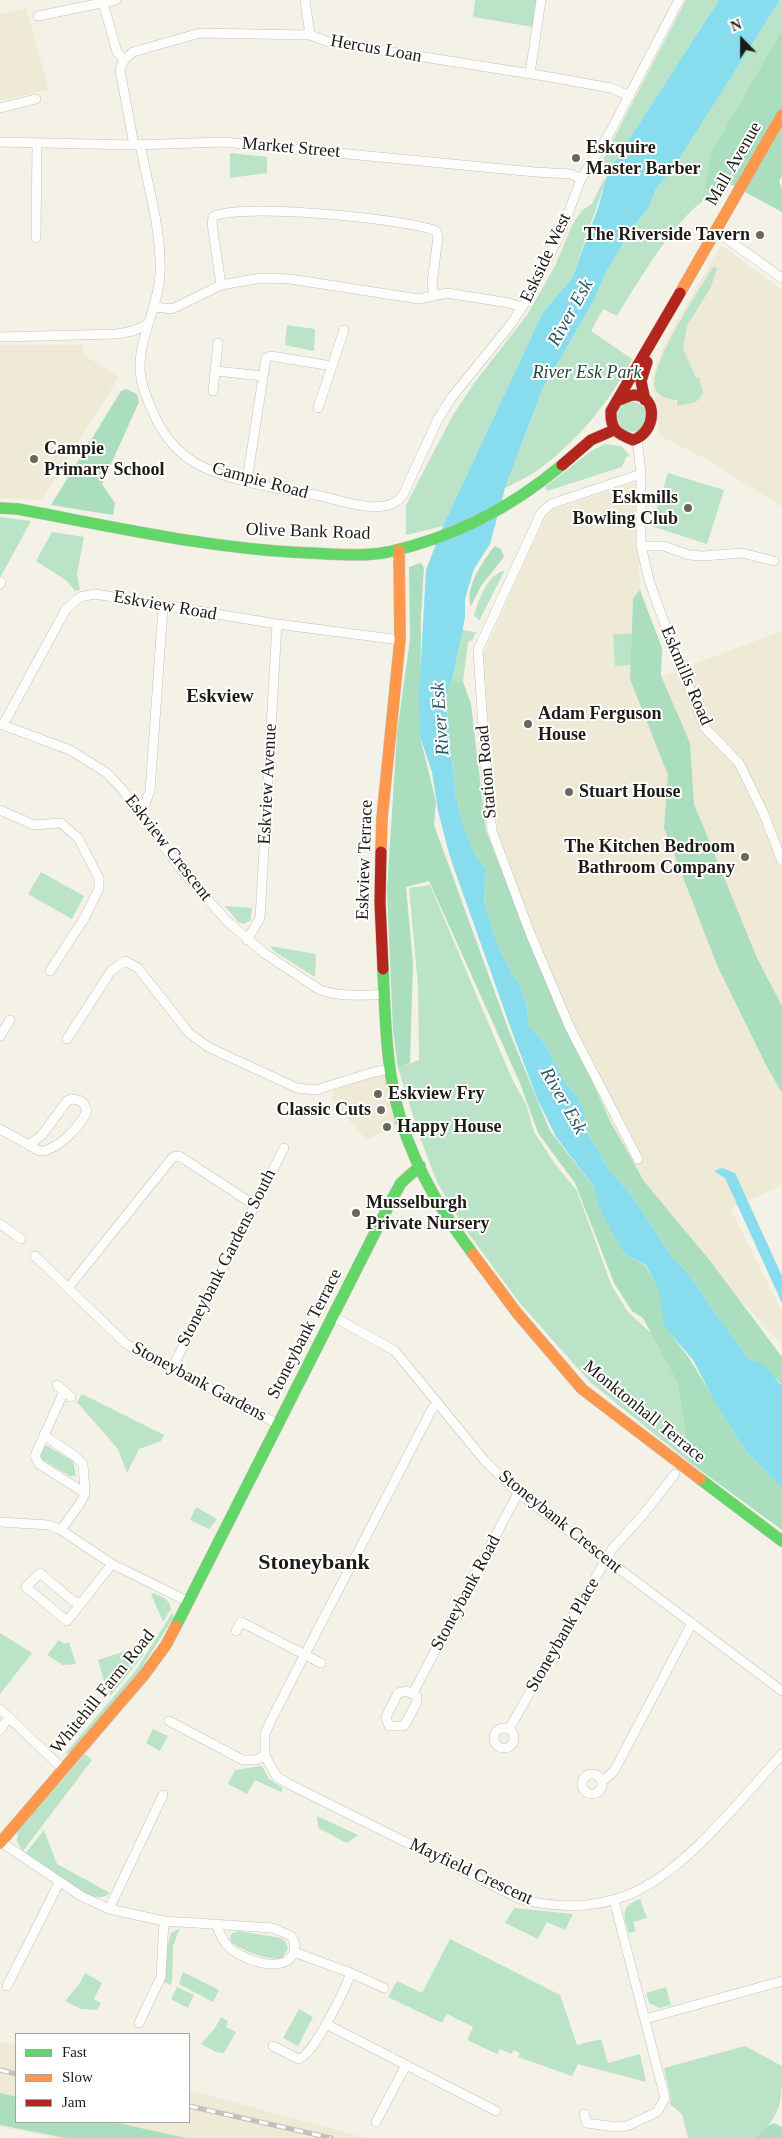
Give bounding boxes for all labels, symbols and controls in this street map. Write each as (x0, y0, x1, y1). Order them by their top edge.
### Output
north arrow (717, 15, 767, 65)
text: N (729, 17, 744, 34)
street label: Hercus Loan (329, 30, 423, 68)
street label: Mall Avenue (701, 118, 767, 210)
street label: Market Street (241, 133, 341, 163)
place label: Eskquire Master Barber (586, 137, 700, 180)
marker: Eskquire Master Barber (570, 152, 582, 164)
street label: Eskside West (516, 210, 576, 306)
place label: The Riverside Tavern (584, 224, 750, 246)
marker: The Riverside Tavern (754, 229, 766, 241)
water label: River Esk (543, 275, 599, 351)
park label: River Esk Park (533, 362, 641, 384)
place label: Campie Primary School (44, 438, 164, 480)
marker: Campie Primary School (28, 453, 40, 465)
street label: Campie Road (210, 458, 310, 504)
place label: Eskmills Bowling Club (572, 487, 678, 530)
marker: Eskmills Bowling Club (682, 502, 694, 514)
street label: Olive Bank Road (245, 519, 371, 545)
street label: Eskview Road (112, 586, 218, 626)
street label: Eskmills Road (655, 623, 717, 729)
water label: River Esk (427, 682, 455, 756)
district label: Eskview (186, 686, 254, 708)
place label: Adam Ferguson House (538, 703, 662, 746)
marker: Adam Ferguson House (522, 718, 534, 730)
street label: Eskview Avenue (254, 723, 282, 845)
street label: Station Road (472, 724, 502, 820)
place label: Stuart House (579, 781, 681, 803)
marker: Stuart House (563, 786, 575, 798)
street label: Eskview Crescent (120, 790, 216, 906)
street label: Eskview Terrace (352, 800, 378, 920)
place label: The Kitchen Bedroom Bathroom Company (564, 836, 735, 879)
marker: The Kitchen Bedroom Bathroom Company (739, 851, 751, 863)
water label: River Esk (535, 1064, 591, 1138)
place label: Eskview Fry (388, 1083, 484, 1105)
marker: Eskview Fry (372, 1088, 384, 1100)
place label: Classic Cuts (276, 1099, 371, 1121)
marker: Classic Cuts (375, 1104, 387, 1116)
place label: Happy House (397, 1116, 502, 1138)
marker: Happy House (381, 1121, 393, 1133)
street label: Stoneybank Gardens South (173, 1166, 281, 1350)
place label: Musselburgh Private Nursery (366, 1192, 489, 1234)
marker: Musselburgh Private Nursery (350, 1207, 362, 1219)
street label: Stoneybank Terrace (263, 1265, 347, 1403)
street label: Stoneybank Gardens (128, 1337, 270, 1427)
street label: Monktonhall Terrace (578, 1356, 710, 1468)
street label: Stoneybank Crescent (494, 1466, 626, 1578)
street label: Stoneybank Road (427, 1532, 505, 1654)
district label: Stoneybank (258, 1550, 370, 1576)
street label: Stoneybank Place (522, 1574, 604, 1696)
street label: Whitehill Farm Road (46, 1626, 160, 1758)
street label: Mayfield Crescent (406, 1834, 536, 1910)
legend (15, 2033, 190, 2123)
text: Fast (62, 2044, 87, 2060)
text: Slow (62, 2069, 93, 2085)
text: Jam (62, 2094, 86, 2110)

